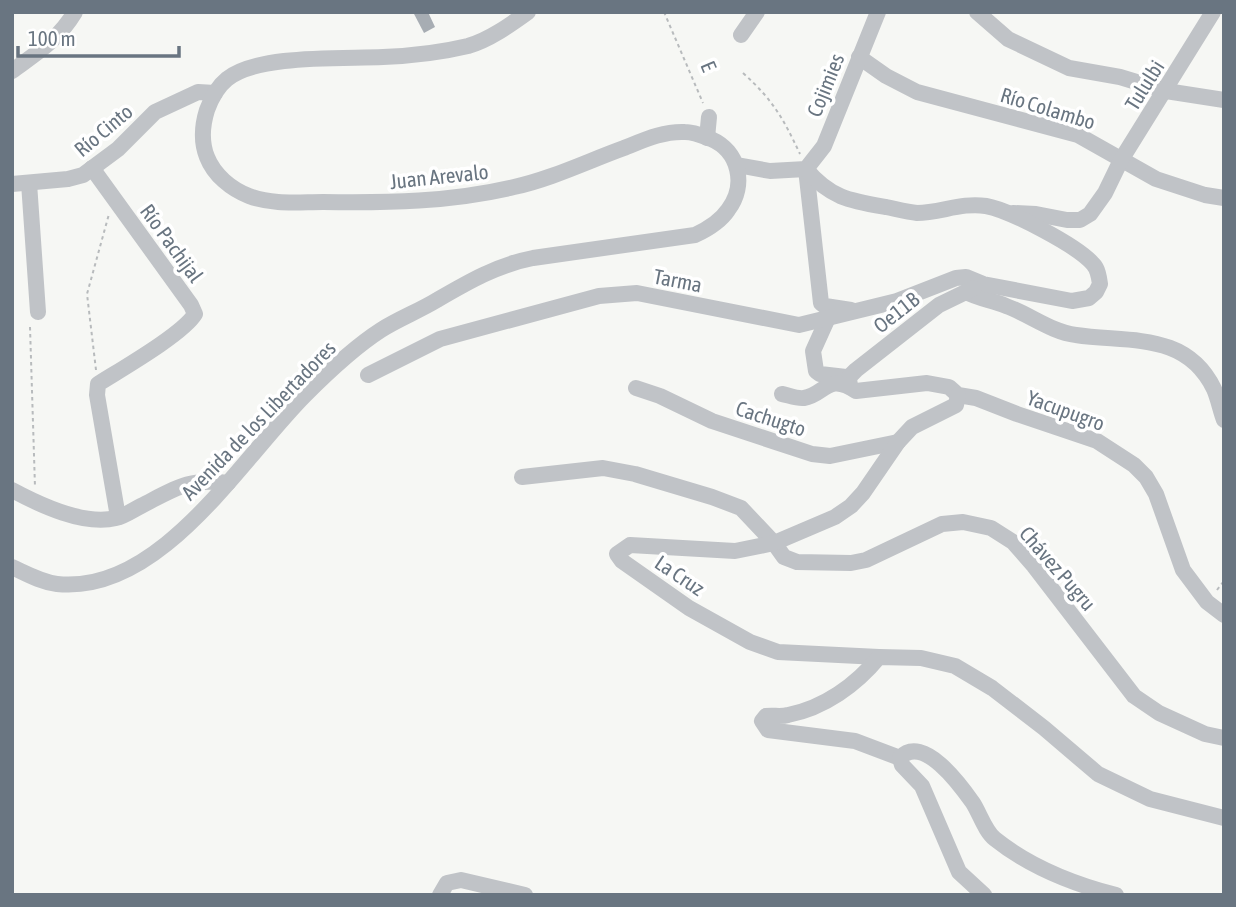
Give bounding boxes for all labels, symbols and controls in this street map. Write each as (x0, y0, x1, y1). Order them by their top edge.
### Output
scale bar (18, 14, 178, 58)
text: 100 m (28, 26, 76, 50)
street label: Cojimies (802, 50, 848, 120)
street label: Tululbi (1119, 56, 1169, 114)
street label: E (696, 57, 722, 75)
street label: Río Colambo (998, 82, 1098, 134)
street label: Río Cinto (69, 99, 137, 161)
street label: Juan Arevalo (389, 159, 489, 193)
street label: Río Pachijal (136, 199, 209, 287)
street label: Tarma (652, 264, 704, 296)
street label: Oe11B (868, 287, 924, 337)
street label: Avenida de los Libertadores (176, 336, 340, 504)
street label: Yacupugro (1024, 385, 1108, 435)
street label: Cachugto (733, 395, 809, 441)
street label: Chávez Pugru (1015, 521, 1101, 615)
street label: La Cruz (651, 550, 710, 600)

